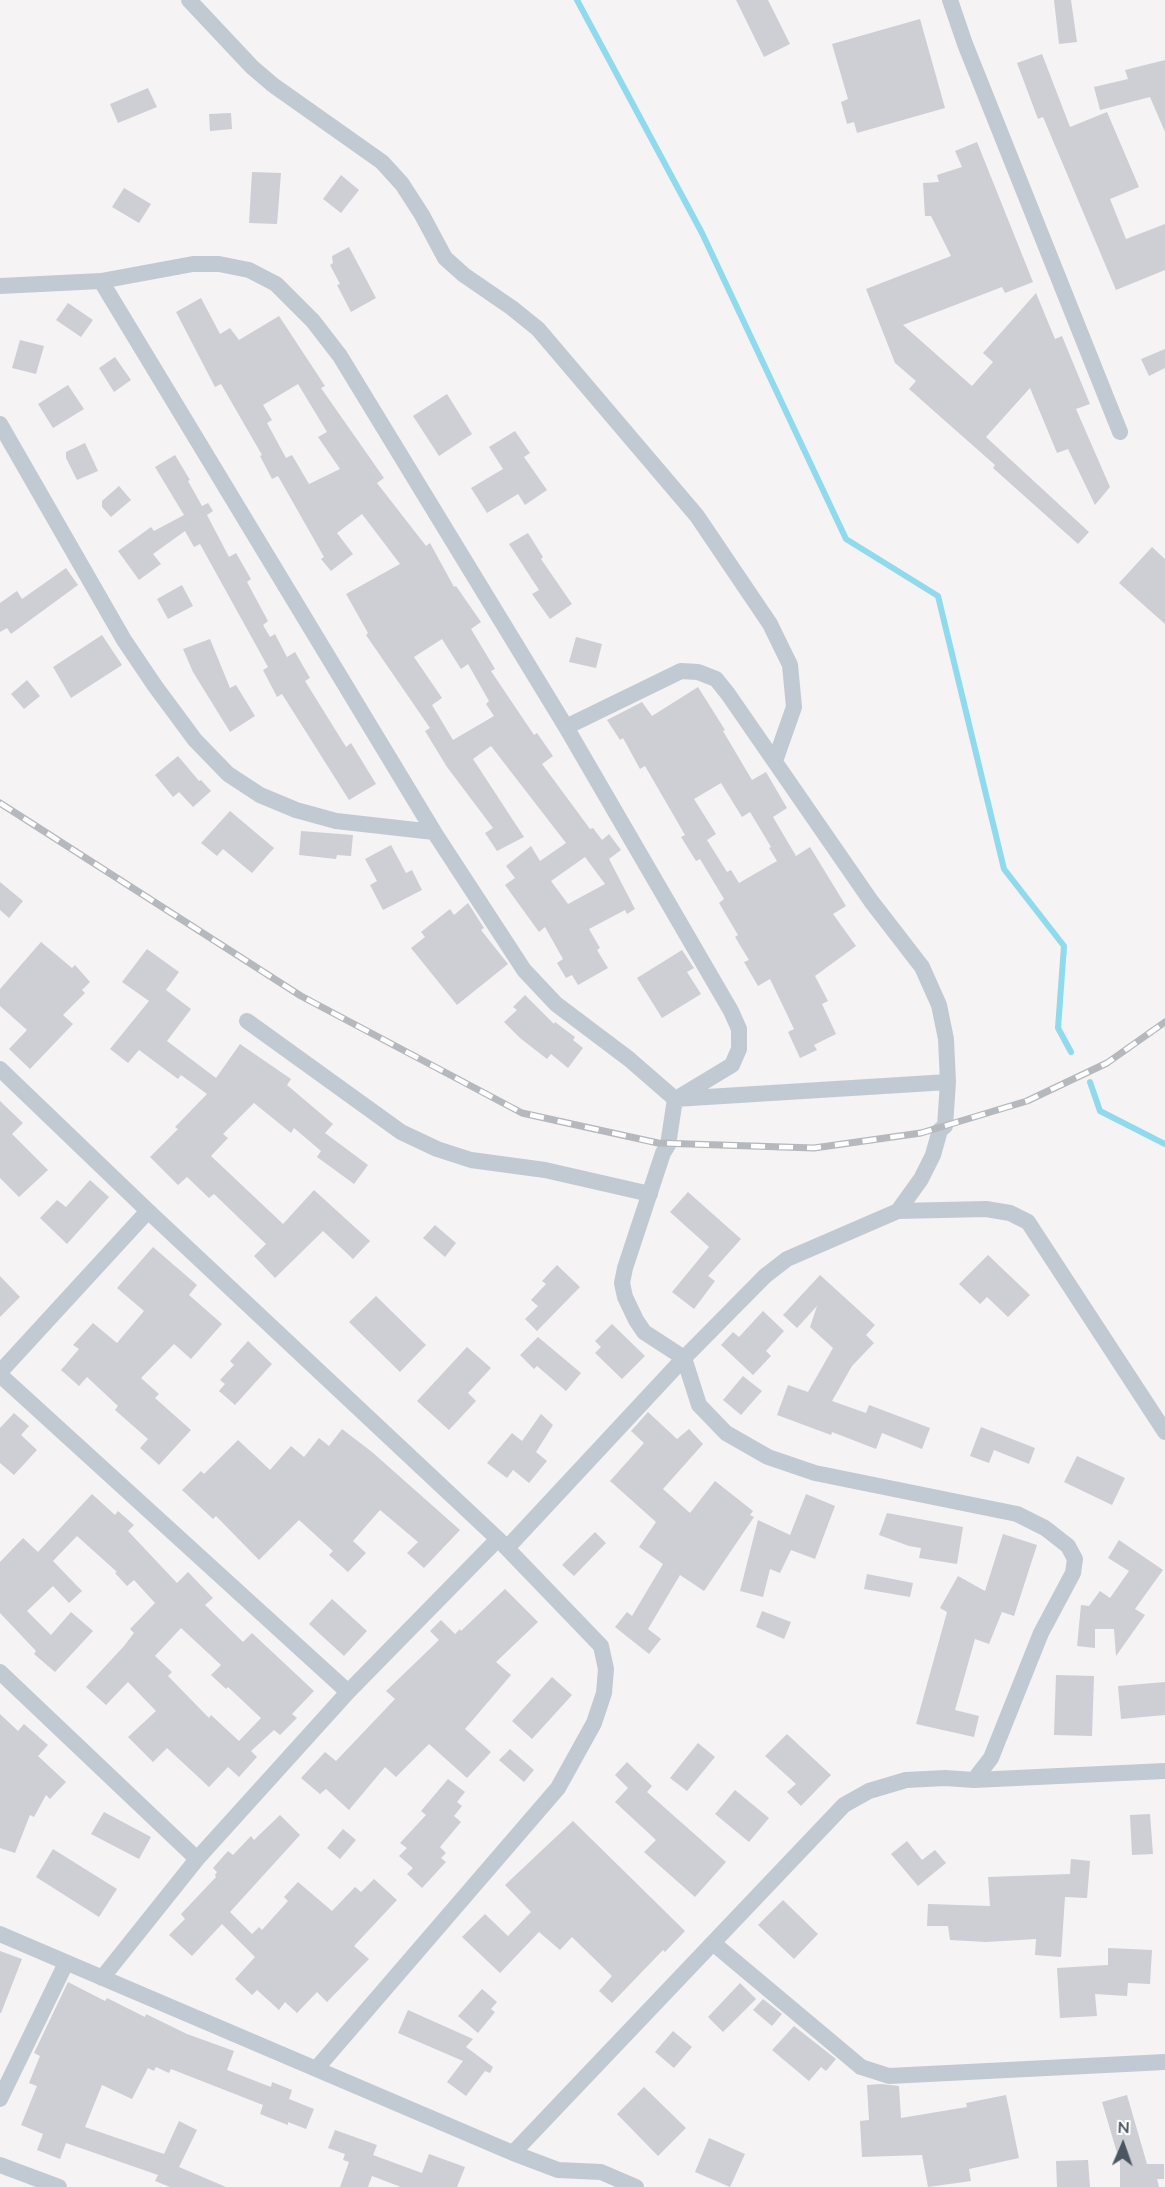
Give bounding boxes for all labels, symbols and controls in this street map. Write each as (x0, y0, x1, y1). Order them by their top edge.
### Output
north arrow (1093, 2115, 1153, 2175)
text: N (1117, 2117, 1130, 2137)

